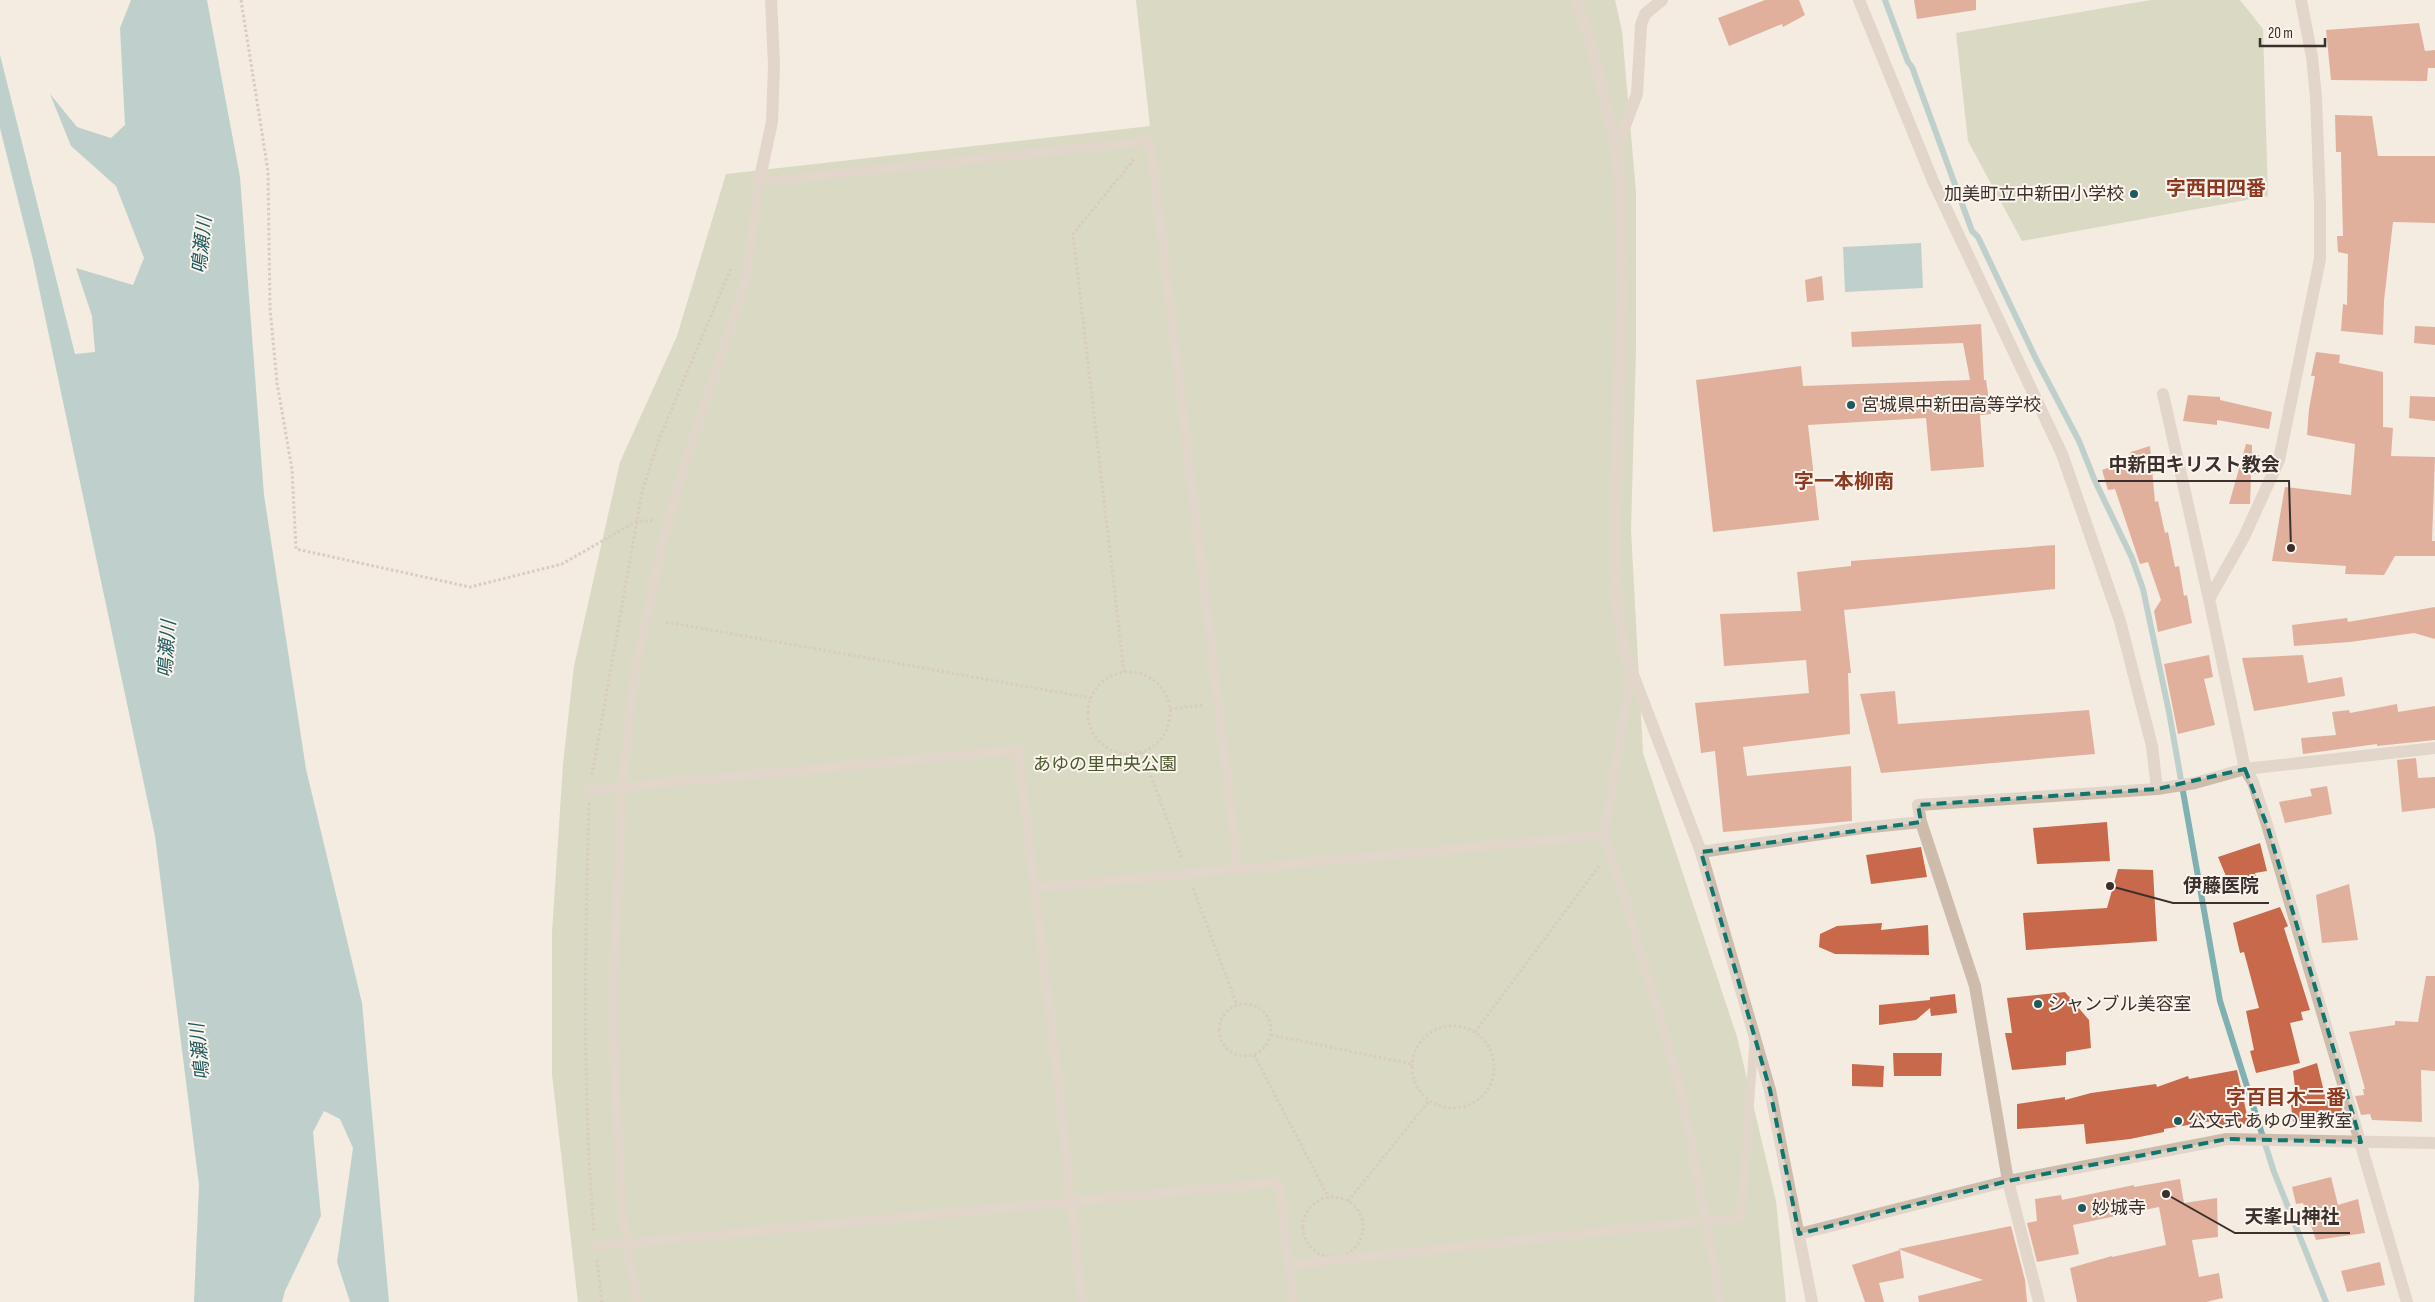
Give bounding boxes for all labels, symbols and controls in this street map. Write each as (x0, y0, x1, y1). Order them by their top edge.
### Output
scale bar (2260, 15, 2325, 47)
text: 20 m (2268, 24, 2293, 43)
district label: 字西田四番 (2166, 177, 2266, 201)
place label: 加美町立中新田小学校 (1944, 184, 2124, 205)
marker: 加美町立中新田小学校 (2128, 188, 2140, 200)
water label: 鳴瀬川 (188, 214, 217, 275)
place label: 宮城県中新田高等学校 (1861, 395, 2041, 416)
marker: 宮城県中新田高等学校 (1845, 399, 1857, 411)
callout: 中新田キリスト教会 (2098, 447, 2289, 481)
text: 中新田キリスト教会 (2108, 454, 2280, 477)
district label: 字一本柳南 (1794, 470, 1894, 494)
water label: 鳴瀬川 (154, 618, 181, 678)
park label: あゆの里中央公園 (1033, 754, 1177, 775)
callout: 伊藤医院 (2173, 869, 2269, 903)
text: 伊藤医院 (2183, 875, 2259, 898)
place label: シャンブル美容室 (2048, 994, 2191, 1015)
marker: シャンブル美容室 (2032, 998, 2044, 1010)
water label: 鳴瀬川 (186, 1020, 215, 1081)
district label: 字百目木二番 (2226, 1086, 2346, 1110)
place label: 公文式 あゆの里教室 (2188, 1111, 2353, 1132)
marker: 公文式 あゆの里教室 (2172, 1115, 2184, 1127)
place label: 妙城寺 (2092, 1198, 2146, 1219)
callout: 天峯山神社 (2235, 1199, 2350, 1233)
marker: 妙城寺 (2076, 1202, 2088, 1214)
text: 天峯山神社 (2244, 1206, 2340, 1229)

